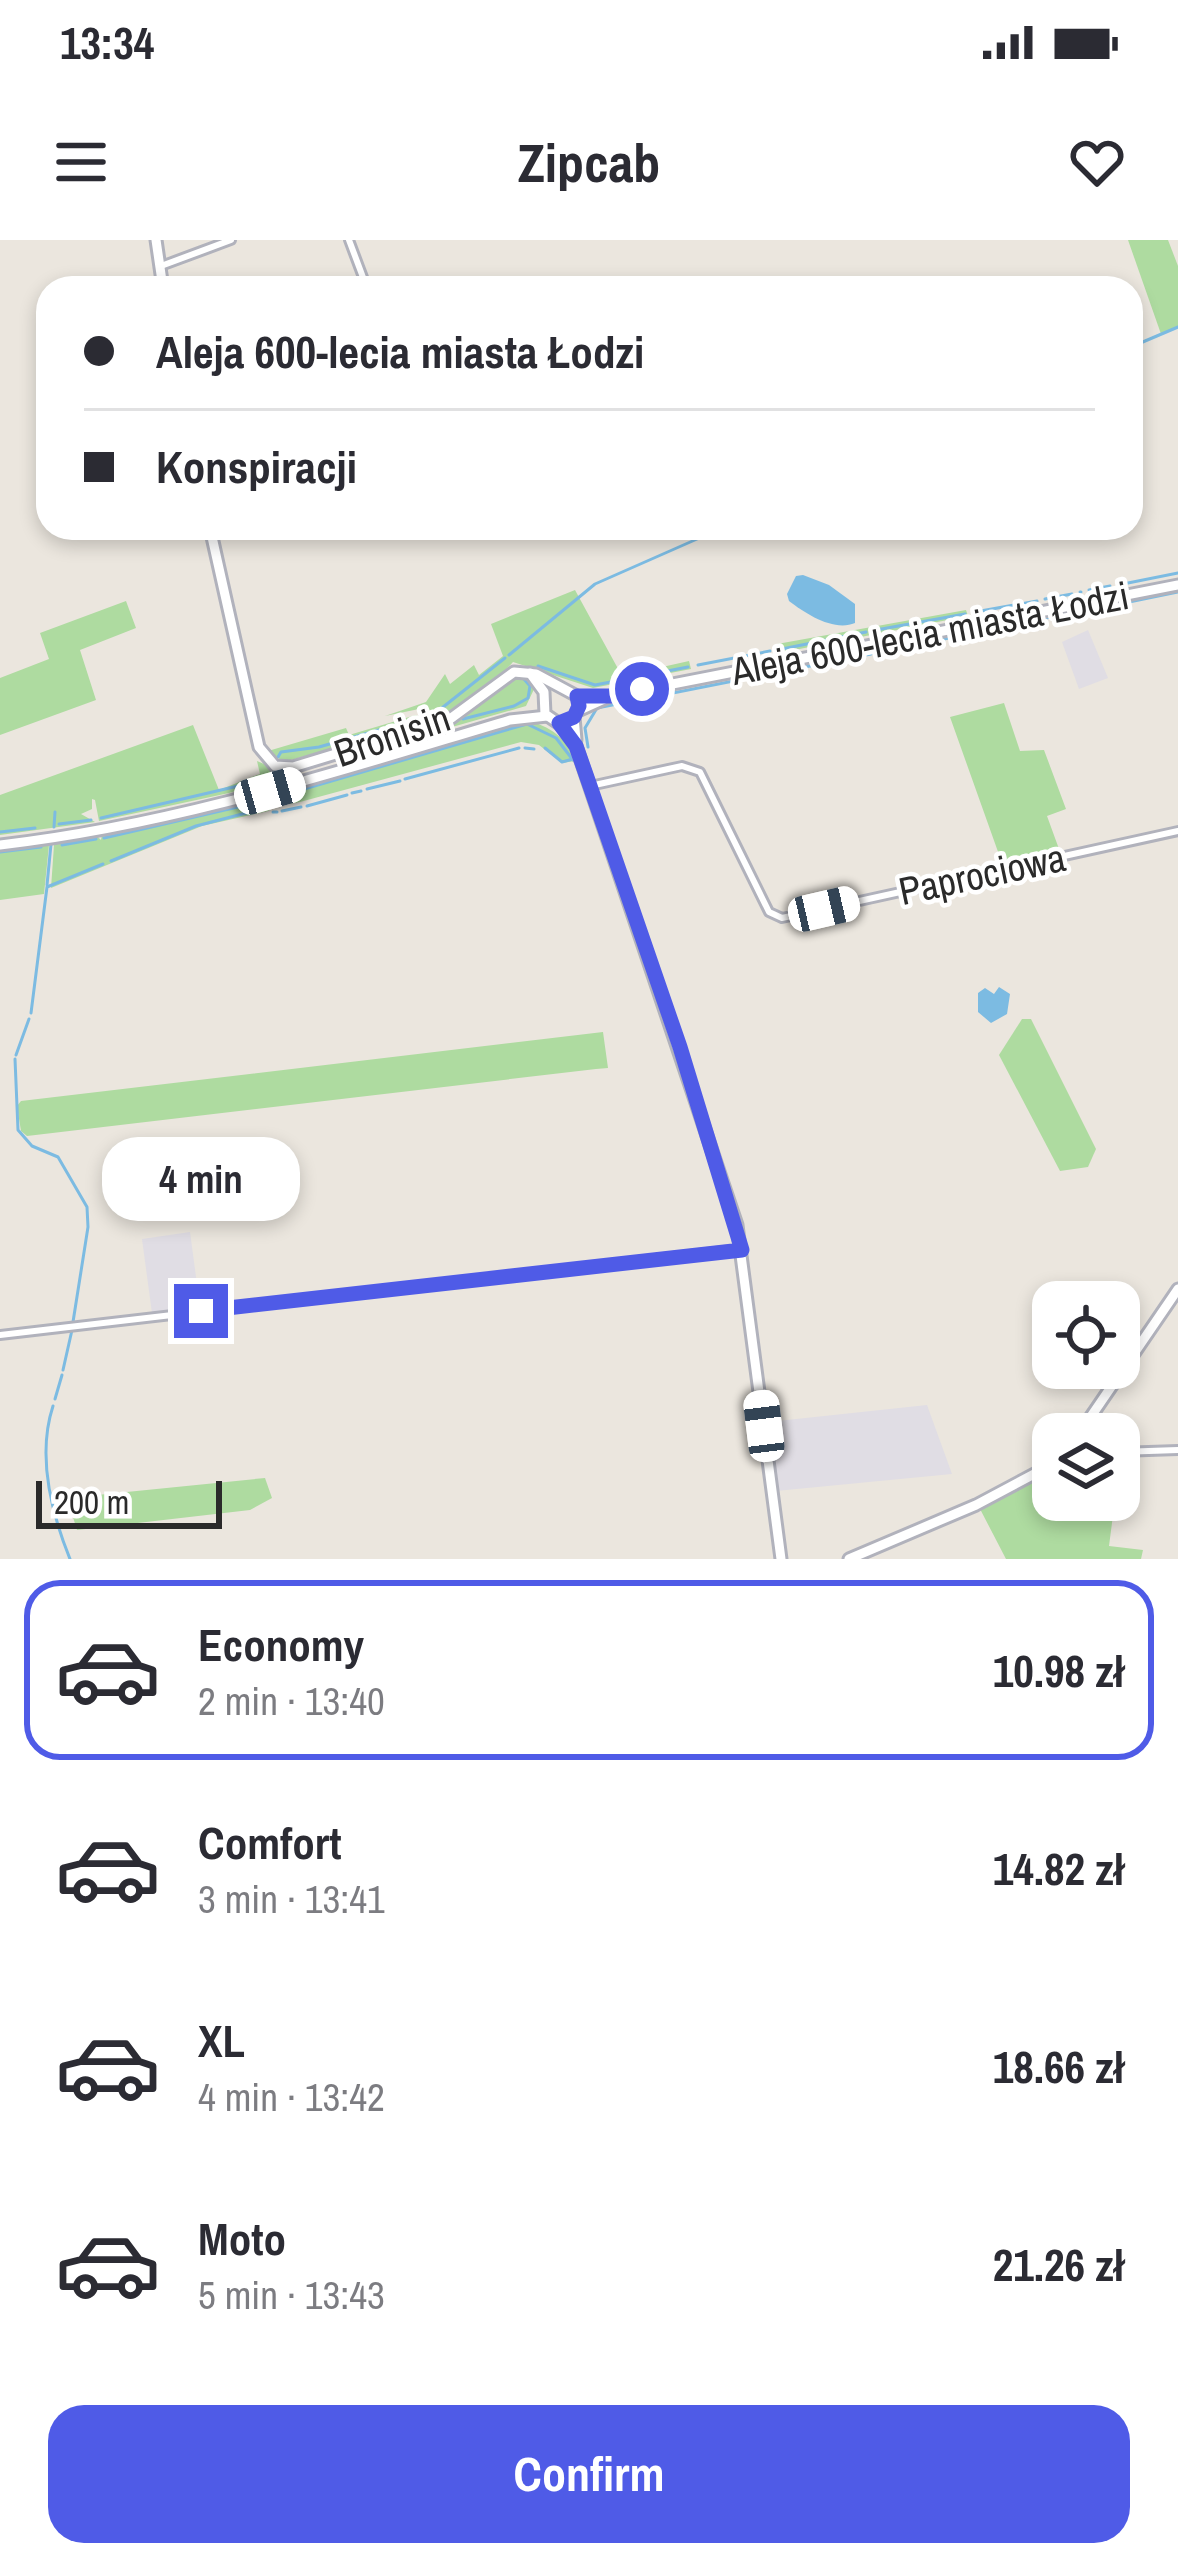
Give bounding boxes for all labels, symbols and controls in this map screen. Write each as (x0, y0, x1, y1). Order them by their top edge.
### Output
text: 13:34 (60, 12, 154, 73)
text: Zipcab (518, 126, 660, 199)
icon: menu (48, 129, 114, 195)
icon: heart (1064, 129, 1130, 195)
text: Aleja 600-lecia miasta Łodzi (156, 321, 644, 382)
text: Konspiracji (156, 436, 357, 497)
street label: Aleja 600-lecia miasta Łodzi (726, 569, 1133, 697)
route start (615, 662, 669, 716)
street label: Bronisin (327, 691, 457, 779)
car (230, 764, 310, 818)
street label: Paprociowa (894, 831, 1070, 917)
car (785, 883, 863, 935)
callout: 4 min (102, 1137, 300, 1221)
text: 4 min (159, 1153, 243, 1205)
map controls (1032, 1281, 1140, 1521)
button: locate (1032, 1281, 1140, 1389)
route end (174, 1284, 228, 1338)
car (742, 1388, 786, 1464)
button: layers (1032, 1413, 1140, 1521)
scale bar (36, 1475, 222, 1528)
text: 200 m (54, 1480, 129, 1524)
text: Economy (198, 1614, 364, 1675)
icon: car (54, 1616, 162, 1724)
text: 10.98 zł (993, 1640, 1124, 1701)
text: 2 min · 13:40 (198, 1675, 385, 1727)
text: Comfort (198, 1812, 341, 1873)
icon: car (54, 1814, 162, 1922)
text: 14.82 zł (993, 1838, 1124, 1899)
text: 3 min · 13:41 (198, 1873, 385, 1925)
text: XL (198, 2010, 245, 2071)
icon: car (54, 2012, 162, 2120)
text: 18.66 zł (993, 2036, 1124, 2097)
text: 4 min · 13:42 (198, 2071, 385, 2123)
text: Moto (198, 2208, 286, 2269)
icon: car (54, 2210, 162, 2318)
text: 21.26 zł (993, 2234, 1124, 2295)
text: 5 min · 13:43 (198, 2269, 385, 2321)
button: Confirm (48, 2405, 1130, 2543)

